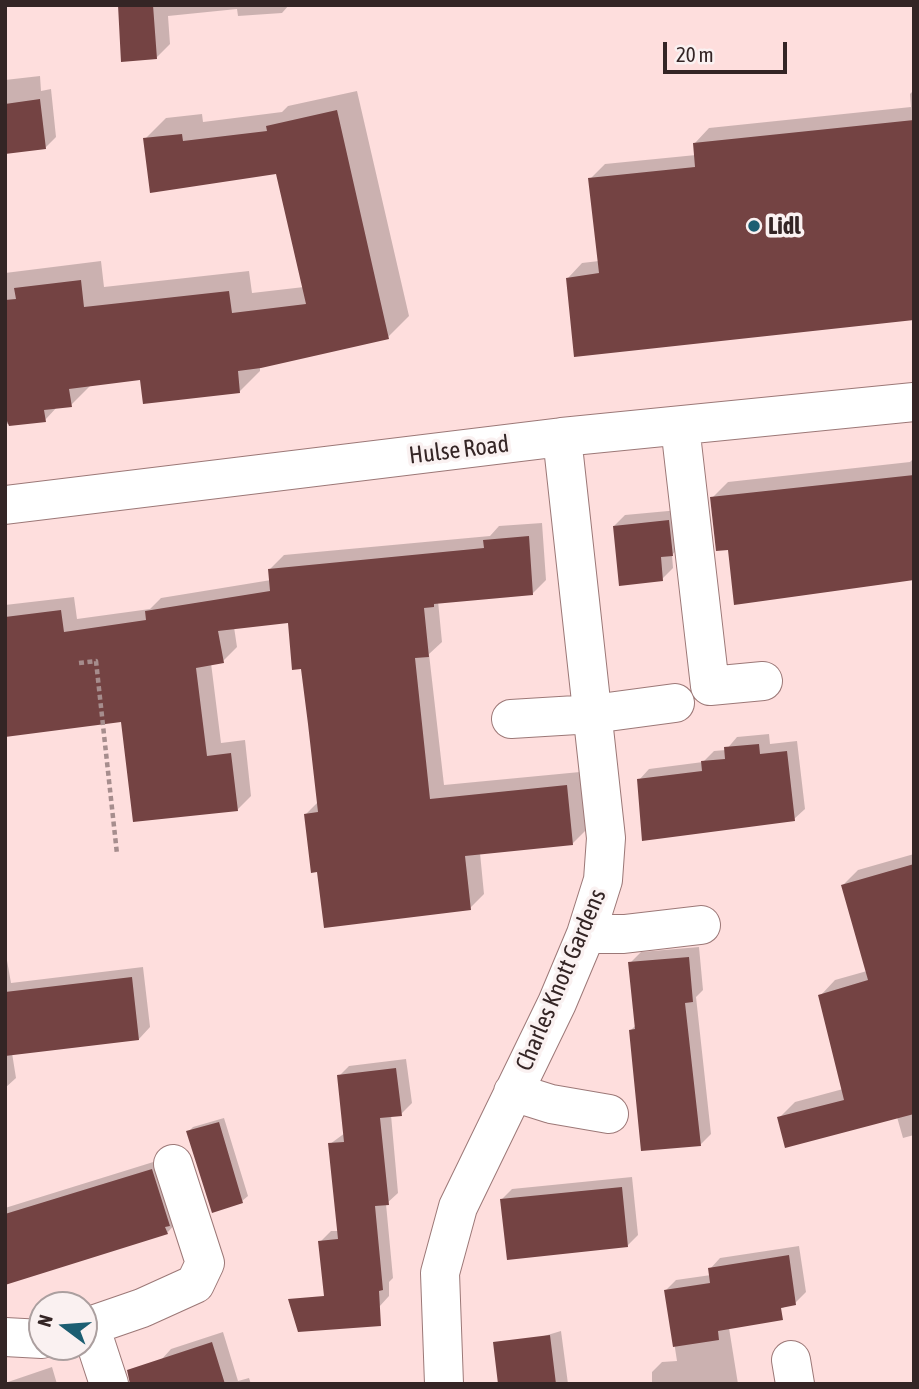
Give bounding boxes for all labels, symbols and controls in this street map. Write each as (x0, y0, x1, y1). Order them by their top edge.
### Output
scale bar (667, 28, 791, 72)
text: 20 m (676, 42, 714, 66)
place label: Lidl (768, 212, 801, 240)
marker: Lidl (746, 218, 762, 234)
street label: Hulse Road (407, 430, 511, 470)
street label: Charles Knott Gardens (510, 885, 612, 1075)
north arrow (28, 1291, 98, 1361)
text: N (33, 1312, 57, 1329)

